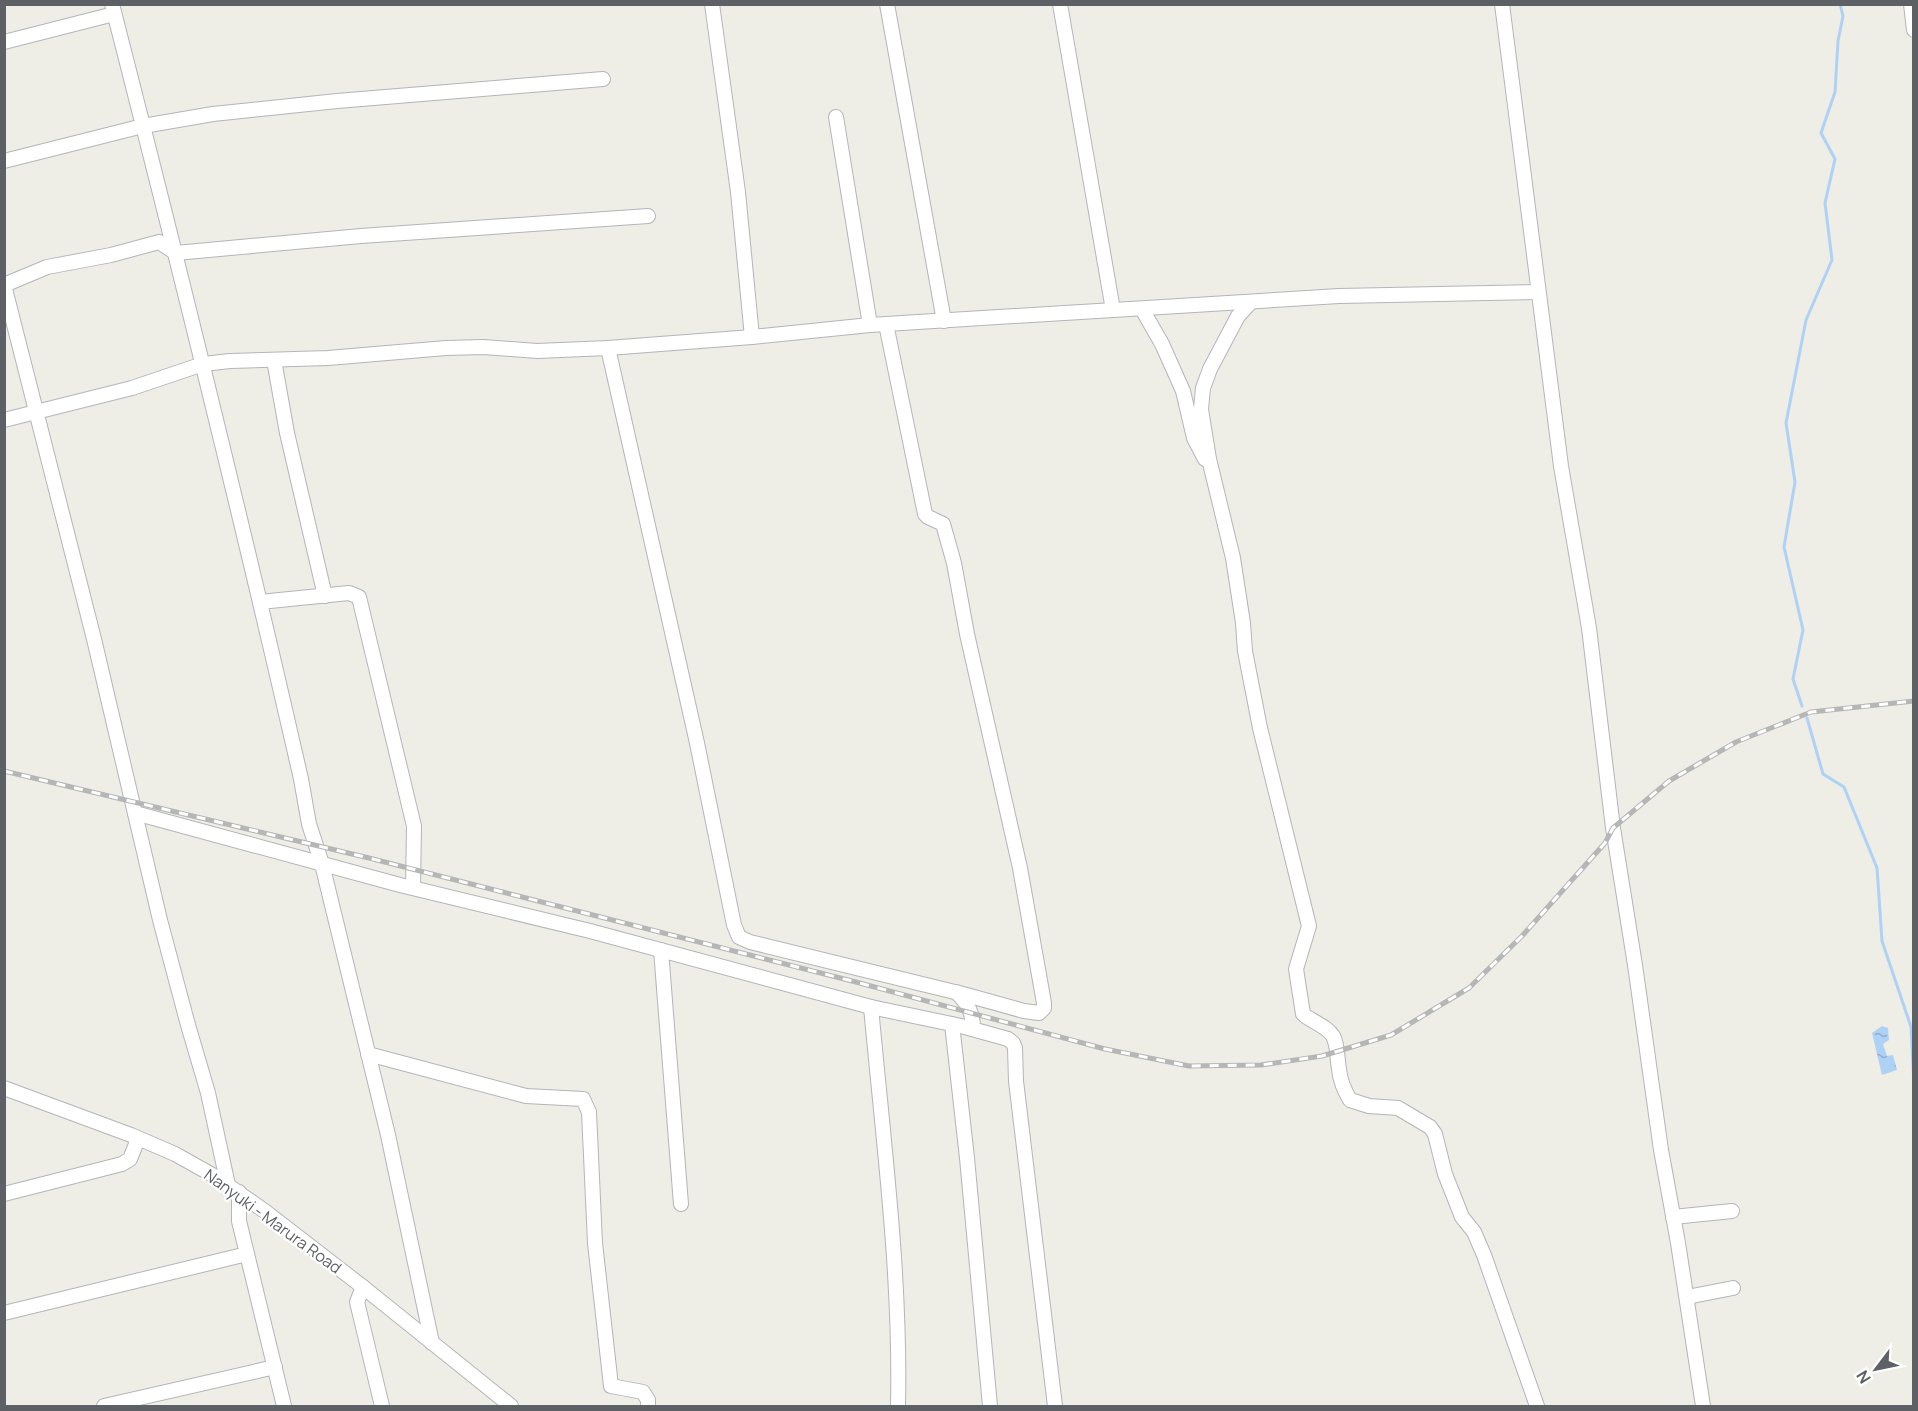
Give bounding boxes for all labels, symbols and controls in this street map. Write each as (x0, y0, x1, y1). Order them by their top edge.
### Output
street label: Nanyuki - Marura Road (200, 1164, 346, 1278)
north arrow (1846, 1339, 1906, 1399)
text: N (1851, 1366, 1876, 1388)

